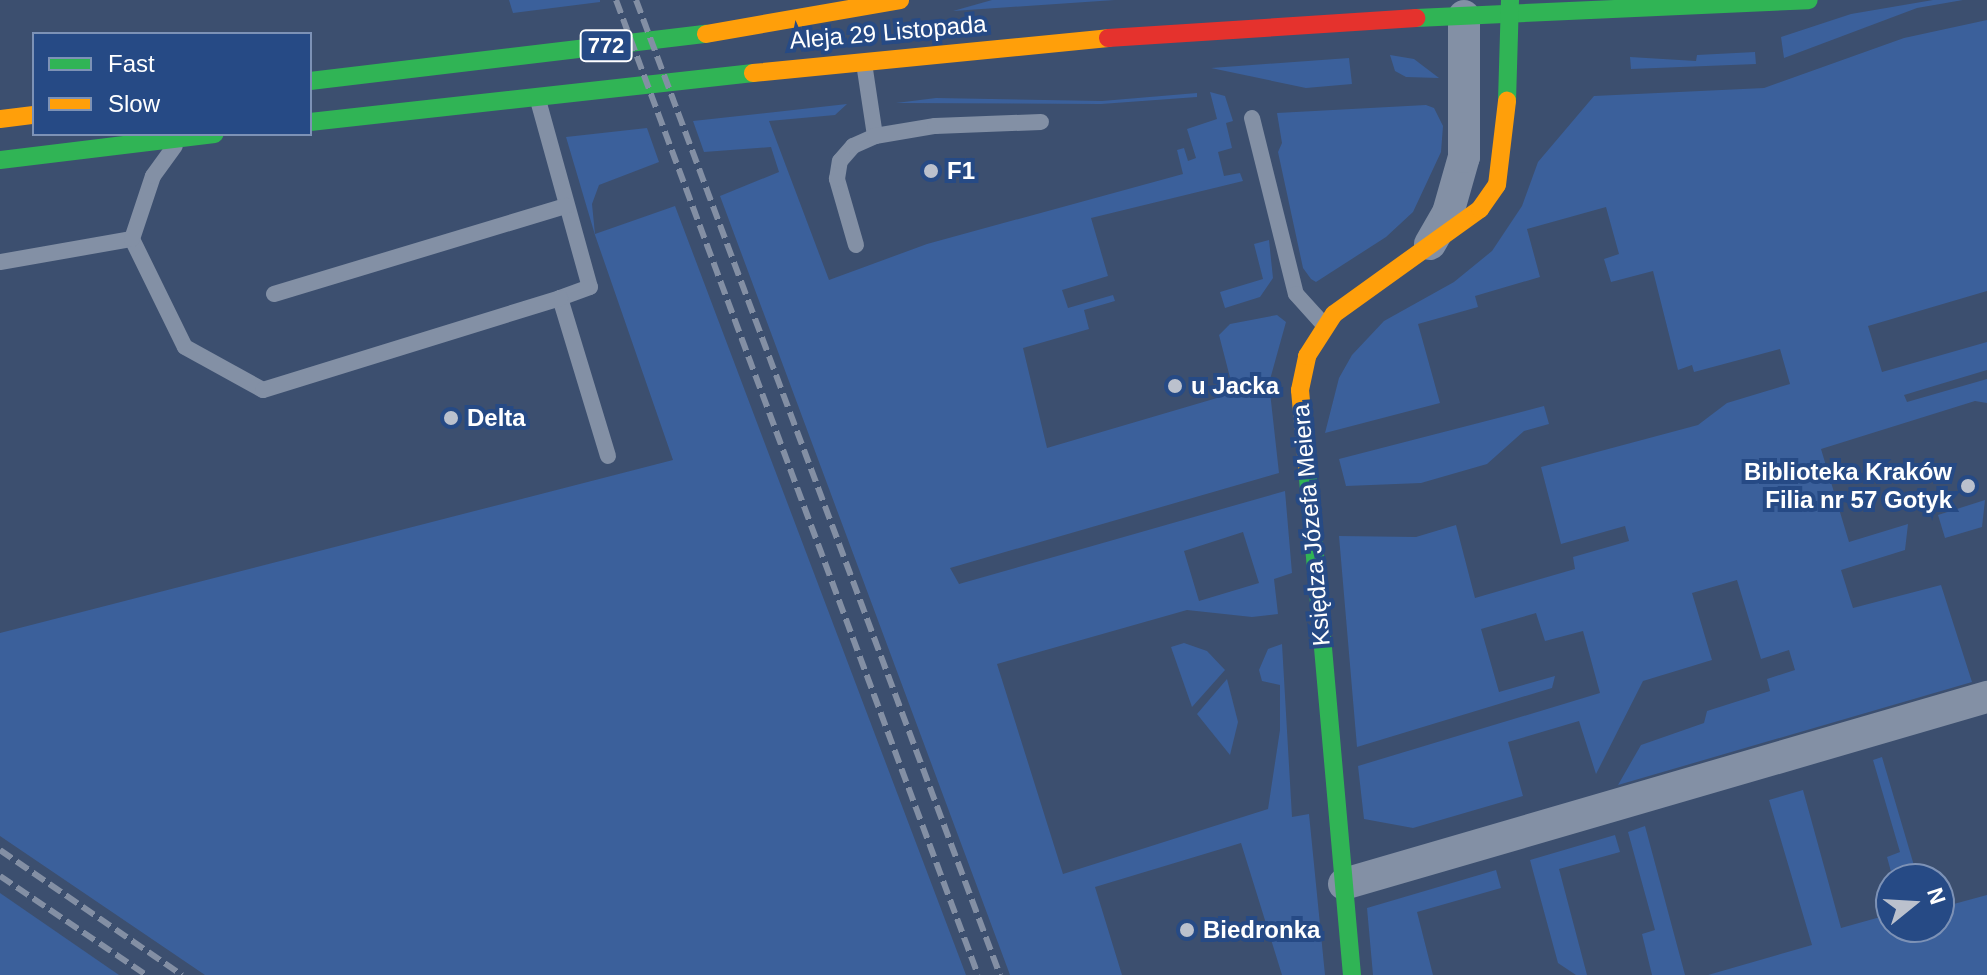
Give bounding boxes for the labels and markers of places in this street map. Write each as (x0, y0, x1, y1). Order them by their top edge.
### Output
place label: F1 (947, 157, 975, 185)
marker: F1 (922, 162, 940, 180)
place label: u Jacka (1191, 372, 1279, 400)
marker: u Jacka (1166, 377, 1184, 395)
place label: Delta (467, 404, 526, 432)
marker: Delta (442, 409, 460, 427)
place label: Biblioteka Kraków Filia nr 57 Gotyk (1744, 458, 1952, 514)
marker: Biblioteka Kraków Filia nr 57 Gotyk (1959, 477, 1977, 495)
place label: Biedronka (1203, 916, 1320, 944)
marker: Biedronka (1178, 921, 1196, 939)

